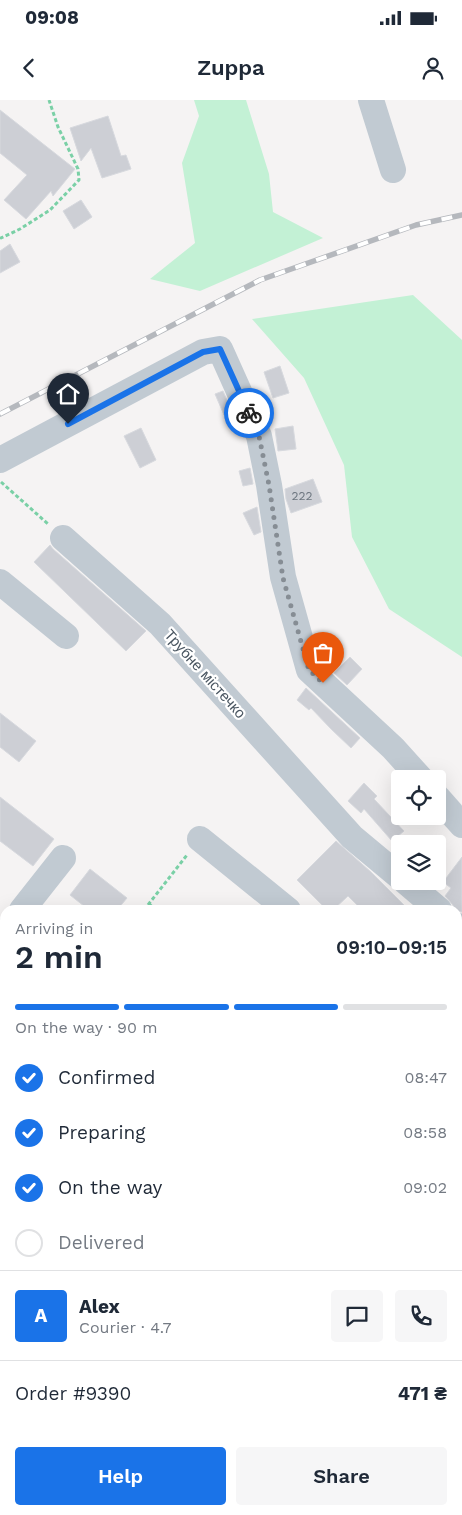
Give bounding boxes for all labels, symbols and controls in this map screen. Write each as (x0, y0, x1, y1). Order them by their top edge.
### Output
text: 09:08 (25, 6, 79, 29)
icon: back (15, 54, 43, 82)
icon: person (419, 54, 447, 82)
text: Zuppa (197, 55, 265, 80)
pin (47, 373, 89, 424)
icon: home (54, 380, 82, 408)
courier (224, 388, 274, 438)
icon: bike (235, 399, 263, 427)
house number: 222 (292, 489, 313, 503)
street label: Трубне містечко (160, 626, 250, 722)
pin (302, 632, 344, 683)
icon: bag (309, 639, 337, 667)
map controls (391, 770, 446, 890)
button: locate (391, 770, 446, 825)
button: layers (391, 835, 446, 890)
text: Arriving in (15, 919, 93, 938)
text: 09:10–09:15 (336, 936, 447, 959)
text: 2 min (15, 938, 103, 976)
text: On the way · 90 m (15, 1018, 158, 1037)
icon: check (15, 1064, 43, 1092)
text: Confirmed (58, 1066, 155, 1089)
text: 08:47 (405, 1068, 447, 1087)
icon: check (15, 1119, 43, 1147)
text: Preparing (58, 1121, 145, 1144)
text: 08:58 (403, 1123, 447, 1142)
icon: check (15, 1174, 43, 1202)
text: On the way (58, 1176, 162, 1199)
text: 09:02 (403, 1178, 447, 1197)
text: Delivered (58, 1231, 145, 1254)
button: chat (331, 1290, 383, 1342)
button: phone (395, 1290, 447, 1342)
text: Alex (79, 1295, 120, 1318)
text: A (35, 1304, 47, 1327)
text: Courier · 4.7 (79, 1318, 172, 1337)
text: Order #9390 (15, 1382, 131, 1405)
text: 471 ₴ (398, 1382, 447, 1405)
button: Help (15, 1447, 226, 1505)
button: Share (236, 1447, 447, 1505)

